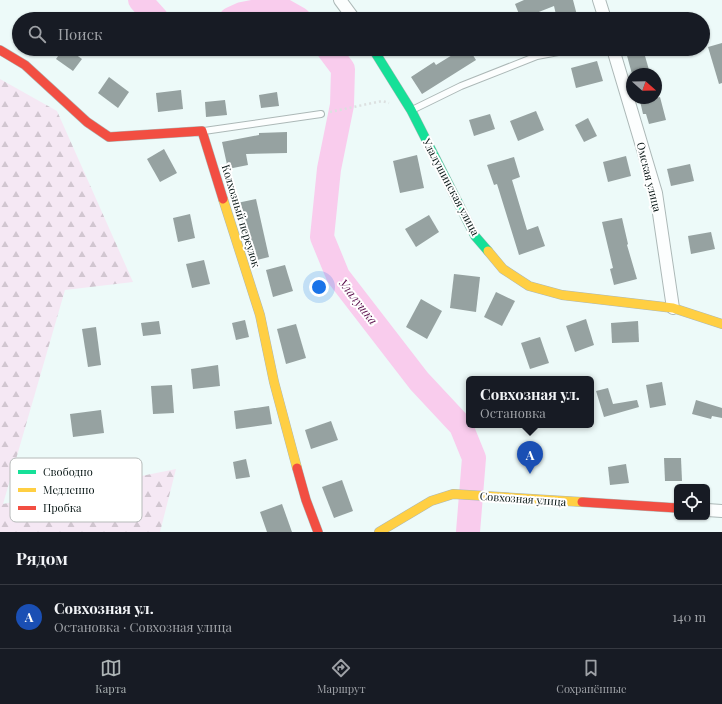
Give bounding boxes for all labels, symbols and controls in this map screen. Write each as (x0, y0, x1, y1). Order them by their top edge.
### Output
search box (12, 12, 710, 56)
icon: search (26, 23, 48, 45)
text: Поиск (58, 24, 103, 44)
north arrow (626, 68, 662, 104)
street label: Улалушинская улица (419, 135, 484, 238)
street label: Омская улица (634, 140, 666, 214)
street label: Колхозный переулок (219, 162, 265, 270)
water label: Улалушка (336, 275, 382, 328)
your location (309, 277, 329, 297)
popup (466, 376, 594, 428)
text: Совхозная ул. (480, 384, 580, 404)
text: Остановка (480, 404, 546, 421)
pin: A (517, 441, 543, 474)
legend (10, 458, 142, 522)
text: Свободно (43, 464, 93, 479)
text: Медленно (43, 482, 95, 497)
map controls (674, 484, 710, 520)
button: locate (674, 484, 710, 520)
street label: Совхозная улица (479, 488, 567, 509)
text: Пробка (43, 500, 82, 515)
text: Рядом (16, 547, 68, 569)
text: Совхозная ул. (54, 598, 154, 618)
text: A (25, 608, 33, 625)
text: 140 m (672, 608, 706, 625)
text: Остановка · Совхозная улица (54, 618, 232, 635)
tab: Карта (95, 657, 126, 696)
tab: Маршрут (317, 657, 366, 696)
tab: Сохранённые (556, 657, 627, 696)

